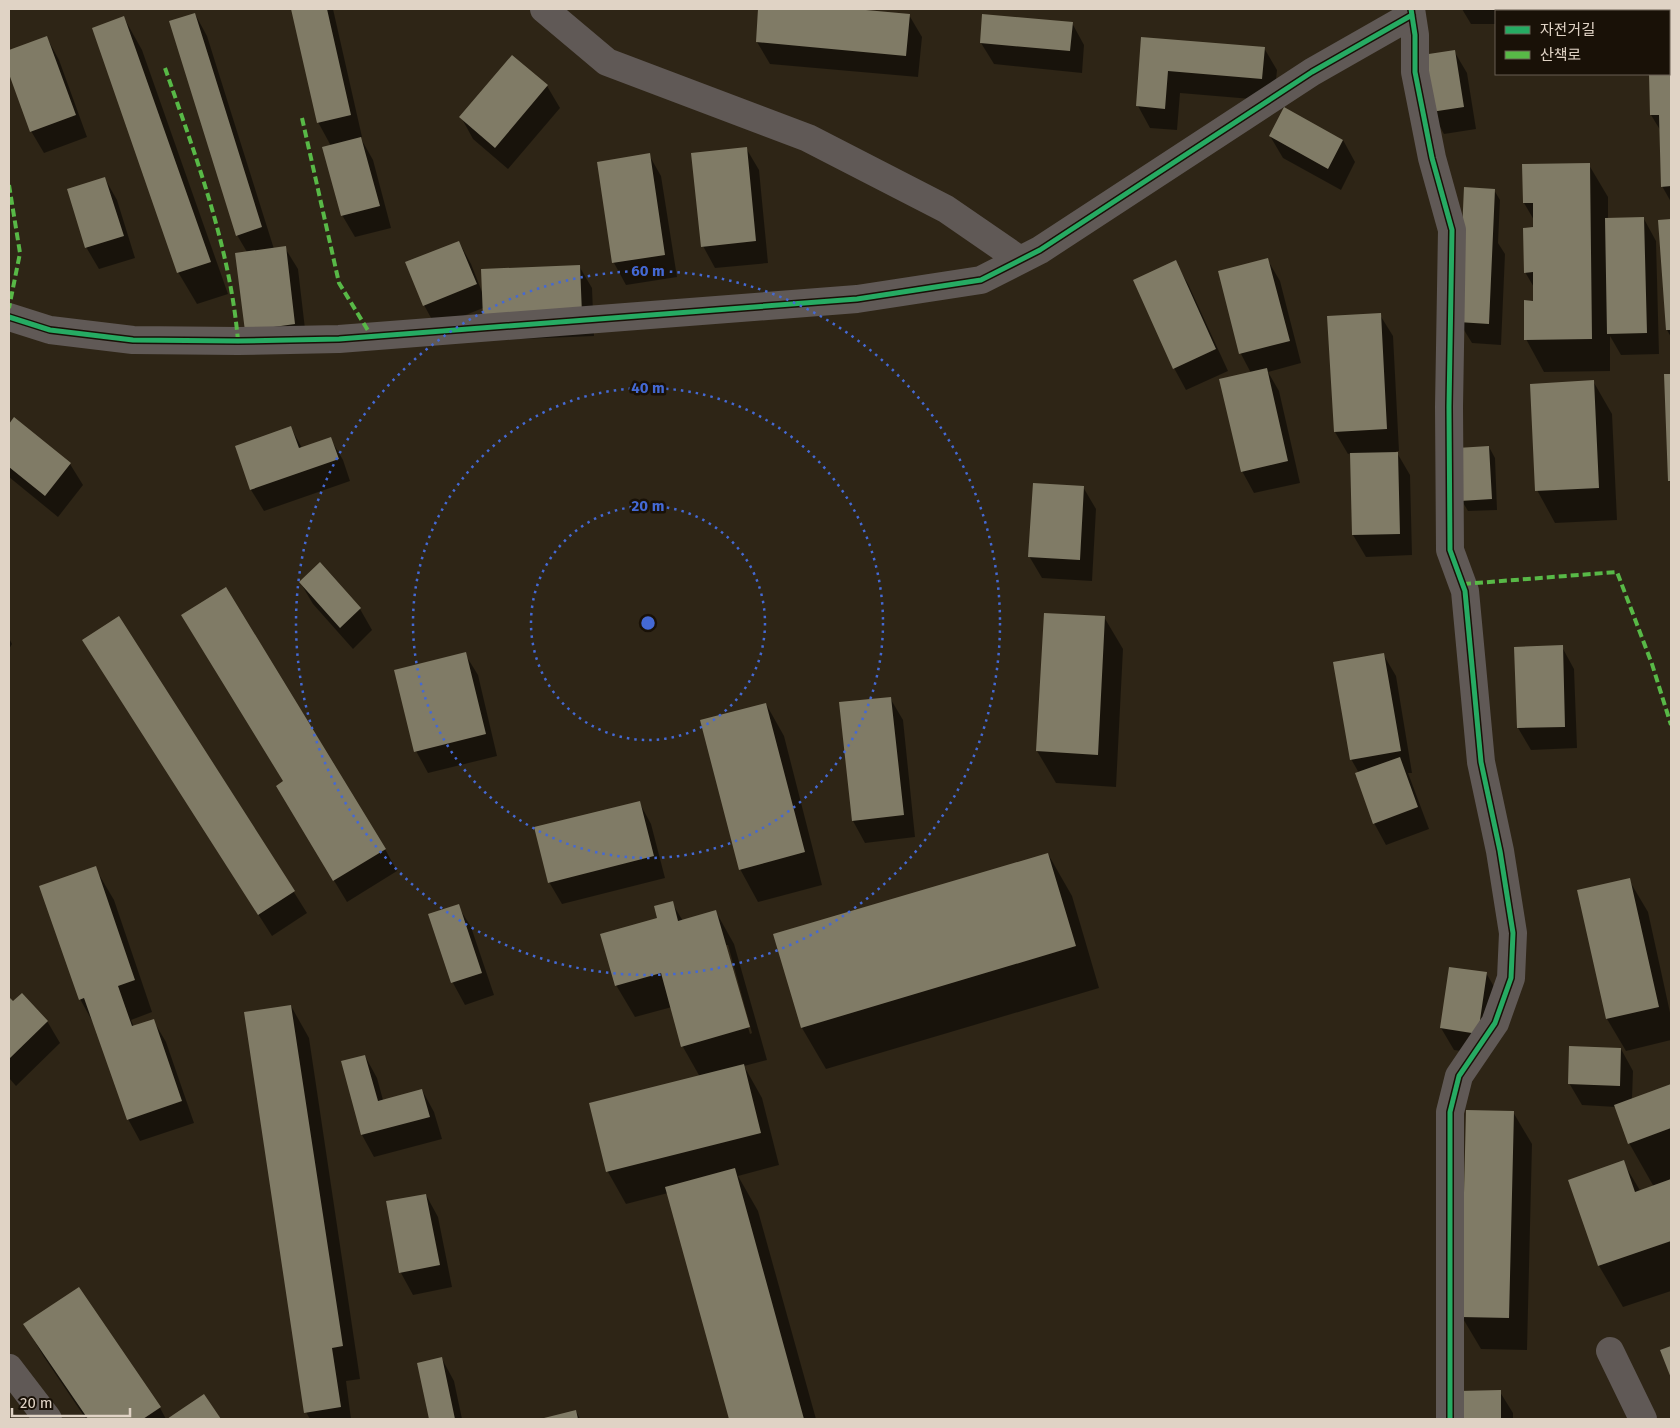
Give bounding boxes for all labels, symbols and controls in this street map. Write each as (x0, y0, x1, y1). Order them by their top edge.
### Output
legend (1495, 10, 1670, 75)
text: 자전거길 (1540, 21, 1595, 39)
text: 산책로 (1540, 46, 1581, 64)
text: 60 m (631, 262, 665, 280)
text: 40 m (631, 379, 665, 397)
text: 20 m (632, 497, 664, 515)
centre of rings (639, 614, 657, 632)
scale bar (12, 1386, 130, 1418)
text: 20 m (20, 1394, 53, 1412)

